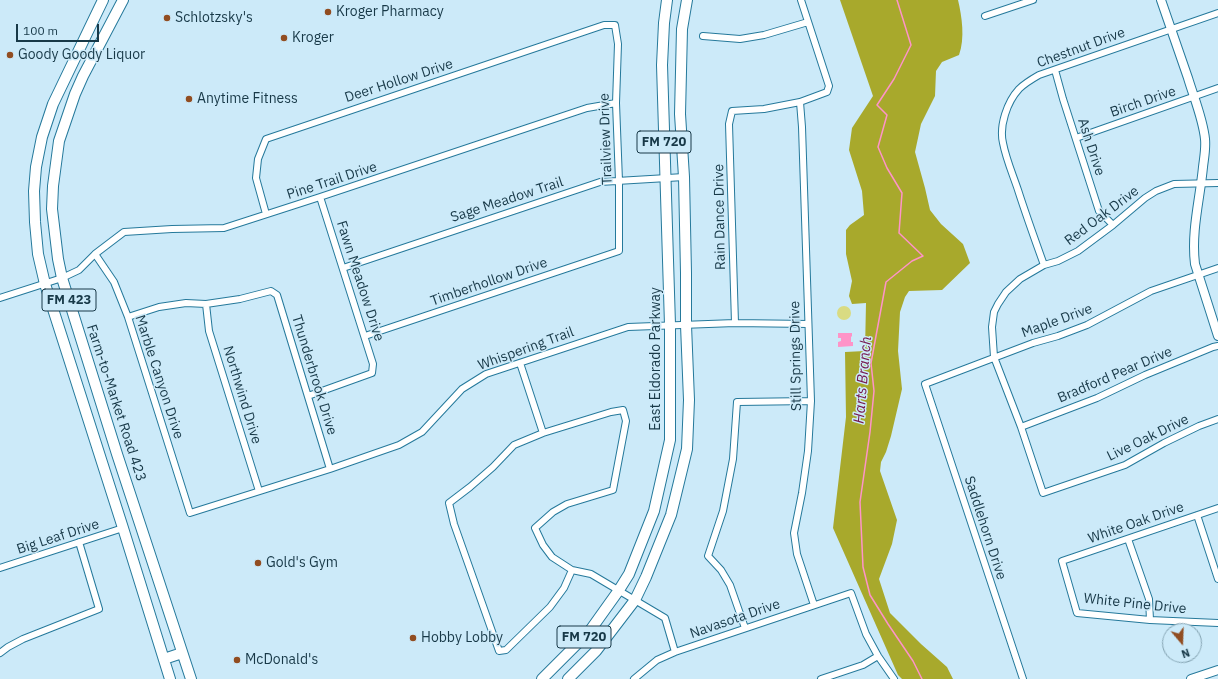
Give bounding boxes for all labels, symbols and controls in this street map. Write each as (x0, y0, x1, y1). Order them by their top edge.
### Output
place label: Kroger Pharmacy (336, 4, 444, 20)
marker: Kroger Pharmacy (323, 7, 333, 17)
place label: Schlotzsky's (175, 10, 253, 26)
marker: Schlotzsky's (162, 13, 172, 23)
scale bar (18, 16, 101, 42)
text: 100 m (23, 23, 58, 38)
street label: Chestnut Drive (1035, 24, 1127, 72)
place label: Kroger (292, 30, 334, 46)
marker: Kroger (279, 33, 289, 43)
place label: Goody Goody Liquor (18, 47, 145, 63)
marker: Goody Goody Liquor (5, 50, 15, 60)
street label: Deer Hollow Drive (343, 56, 455, 106)
street label: Birch Drive (1108, 83, 1178, 121)
place label: Anytime Fitness (197, 91, 298, 107)
street label: Trailview Drive (596, 93, 616, 185)
marker: Anytime Fitness (184, 94, 194, 104)
street label: Ash Drive (1074, 116, 1108, 178)
road number: FM 720 (637, 131, 691, 153)
street label: Pine Trail Drive (285, 158, 379, 204)
street label: Rain Dance Drive (711, 164, 729, 270)
street label: Sage Meadow Trail (448, 174, 566, 226)
street label: Red Oak Drive (1062, 183, 1142, 249)
street label: Fawn Meadow Drive (333, 219, 387, 343)
street label: Timberhollow Drive (428, 254, 550, 310)
street label: East Eldorado Parkway (648, 287, 664, 431)
road number: FM 423 (42, 289, 96, 311)
street label: Maple Drive (1019, 300, 1095, 342)
street label: Still Springs Drive (787, 301, 805, 411)
street label: Marble Canyon Drive (131, 313, 187, 441)
street label: Thunderbrook Drive (288, 313, 340, 437)
street label: Farm-to-Market Road 423 (83, 322, 149, 484)
street label: Whispering Trail (476, 324, 576, 374)
water label: Harts Branch (850, 336, 876, 424)
street label: Bradford Pear Drive (1055, 343, 1175, 407)
street label: Northwind Drive (219, 344, 265, 446)
street label: Live Oak Drive (1104, 411, 1192, 465)
street label: Saddlehorn Drive (960, 474, 1010, 582)
street label: White Oak Drive (1086, 499, 1186, 547)
street label: Big Leaf Drive (15, 516, 101, 558)
place label: Gold's Gym (266, 555, 338, 571)
marker: Gold's Gym (253, 558, 263, 568)
street label: White Pine Drive (1083, 590, 1187, 618)
street label: Navasota Drive (688, 596, 782, 642)
north arrow (1162, 623, 1202, 663)
road number: FM 720 (557, 626, 611, 648)
place label: Hobby Lobby (421, 630, 503, 646)
marker: Hobby Lobby (408, 633, 418, 643)
text: N (1180, 645, 1192, 661)
place label: McDonald's (245, 652, 318, 668)
marker: McDonald's (232, 655, 242, 665)

